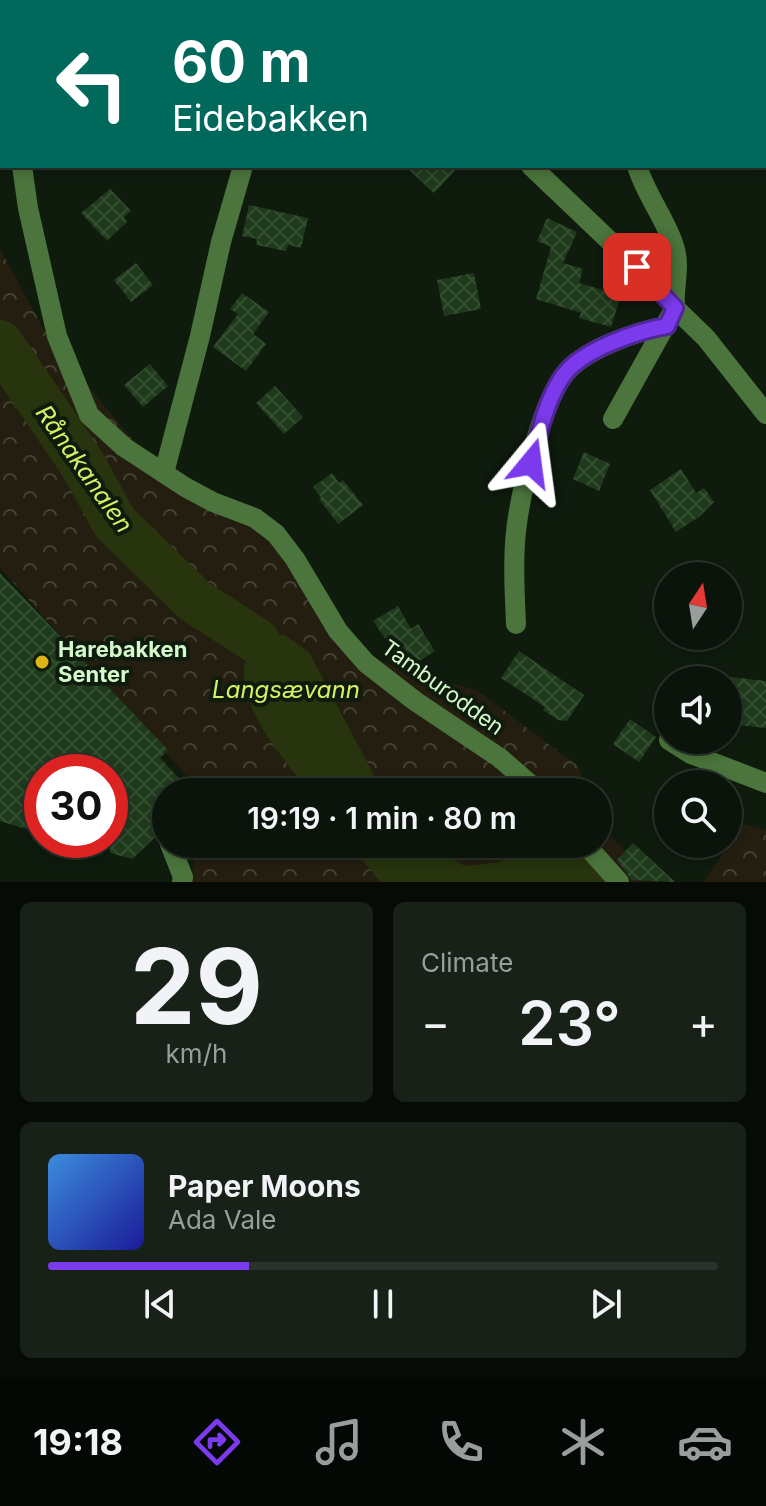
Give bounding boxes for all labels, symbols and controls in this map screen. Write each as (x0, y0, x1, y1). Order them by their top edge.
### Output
text: 60 m (172, 28, 311, 96)
icon: left (40, 32, 144, 136)
text: Eidebakken (172, 96, 369, 140)
pin (603, 233, 671, 301)
icon: arrive (615, 245, 659, 289)
water label: Rånakanalen (30, 399, 139, 538)
position arrow (489, 421, 573, 505)
north arrow (654, 562, 742, 650)
map controls (654, 562, 742, 858)
street label: Tamburodden (377, 634, 509, 740)
place label: Harebakken Senter (58, 636, 187, 687)
marker: Harebakken Senter (33, 653, 51, 671)
button: sound (654, 666, 742, 754)
water label: Langsævann (212, 675, 360, 704)
speed limit sign: 30 (24, 754, 128, 858)
button: search (654, 770, 742, 858)
text: 19:19 · 1 min · 80 m (247, 800, 517, 836)
text: 29 (130, 923, 263, 1049)
text: Climate (421, 947, 513, 978)
text: 23° (518, 987, 621, 1059)
text: − (421, 996, 450, 1050)
text: + (689, 996, 718, 1050)
text: km/h (166, 1038, 227, 1069)
text: Paper Moons (168, 1168, 361, 1204)
text: Ada Vale (168, 1204, 276, 1235)
icon: previous (138, 1282, 182, 1326)
icon: pause (361, 1282, 405, 1326)
icon: next (584, 1282, 628, 1326)
icon: directions (189, 1414, 245, 1470)
icon: music (311, 1414, 367, 1470)
icon: phone (433, 1414, 489, 1470)
icon: climate (555, 1414, 611, 1470)
icon: car (677, 1414, 733, 1470)
text: 19:18 (33, 1420, 123, 1464)

